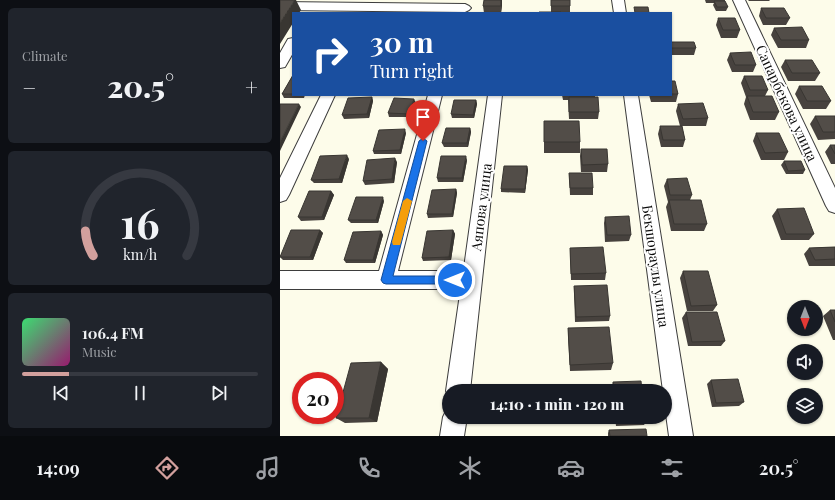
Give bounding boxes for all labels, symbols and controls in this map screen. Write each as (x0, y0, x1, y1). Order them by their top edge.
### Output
text: 30 m (370, 23, 434, 60)
icon: right (304, 28, 356, 80)
street label: Сапарбекова улица (752, 42, 822, 164)
text: Climate (22, 47, 68, 64)
text: Turn right (370, 59, 453, 83)
text: 20.5° (107, 66, 174, 106)
text: − (22, 72, 36, 102)
text: + (245, 72, 258, 102)
pin (406, 100, 440, 141)
icon: arrive (412, 106, 434, 128)
street label: Аяпова улица (466, 162, 496, 253)
text: 16 (120, 194, 160, 249)
street label: Бекшораулы улица (638, 204, 674, 328)
text: km/h (123, 245, 158, 264)
position arrow (434, 259, 476, 301)
north arrow (787, 300, 823, 336)
map controls (787, 300, 823, 424)
text: 106.4 FM (82, 323, 144, 343)
text: Music (82, 343, 117, 360)
button: sound (787, 344, 823, 380)
speed limit sign: 20 (292, 372, 344, 424)
icon: previous (50, 382, 72, 404)
icon: pause (129, 382, 151, 404)
icon: next (208, 382, 230, 404)
button: layers (787, 388, 823, 424)
text: 14:10 · 1 min · 120 m (490, 394, 624, 414)
icon: directions (153, 454, 181, 482)
icon: music (254, 454, 282, 482)
icon: phone (355, 454, 383, 482)
icon: climate (456, 454, 484, 482)
icon: car (557, 454, 585, 482)
icon: filters (658, 454, 686, 482)
text: 14:09 (37, 456, 80, 480)
text: 20.5° (759, 456, 798, 480)

